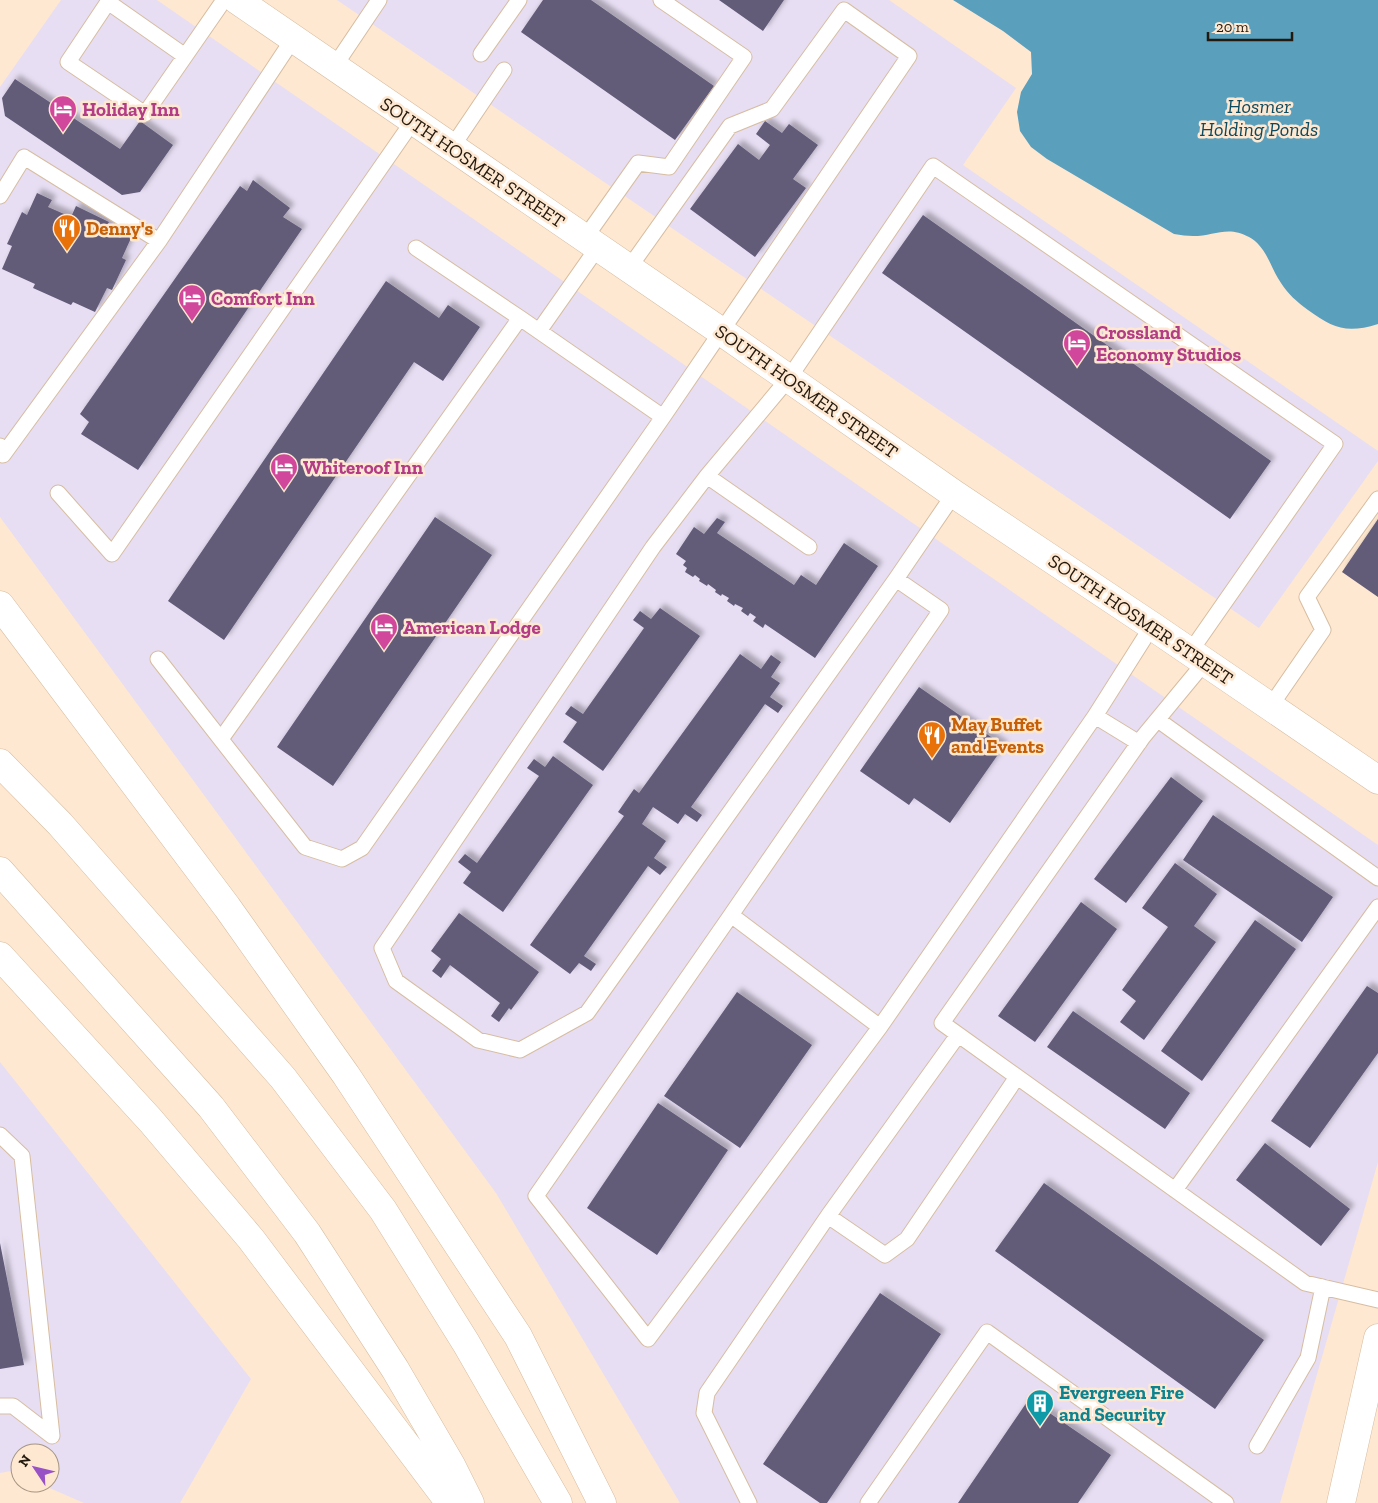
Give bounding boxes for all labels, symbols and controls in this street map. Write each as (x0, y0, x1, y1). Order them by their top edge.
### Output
scale bar (1208, 10, 1292, 42)
text: 20 m (1216, 18, 1249, 36)
street label: SOUTH HOSMER STREET (376, 92, 570, 233)
hotel icon: Holiday Inn (48, 94, 78, 133)
water label: Hosmer Holding Ponds (1200, 94, 1318, 141)
place label: Holiday Inn (82, 98, 180, 121)
restaurant icon: Denny's (52, 213, 82, 252)
place label: Denny's (86, 217, 154, 240)
hotel icon: Comfort Inn (177, 283, 207, 322)
place label: Comfort Inn (211, 287, 315, 310)
street label: SOUTH HOSMER STREET (711, 320, 903, 463)
place label: Crossland Economy Studios (1096, 321, 1241, 366)
hotel icon: Crossland Economy Studios (1062, 328, 1092, 367)
hotel icon: Whiteroof Inn (269, 452, 299, 491)
place label: Whiteroof Inn (303, 456, 424, 479)
street label: SOUTH HOSMER STREET (1044, 549, 1238, 690)
hotel icon: American Lodge (369, 612, 399, 651)
place label: American Lodge (403, 616, 541, 639)
place label: May Buffet and Events (951, 713, 1044, 758)
restaurant icon: May Buffet and Events (917, 720, 947, 759)
place label: Evergreen Fire and Security (1059, 1381, 1184, 1426)
building icon: Evergreen Fire and Security (1025, 1388, 1055, 1427)
north arrow (10, 1443, 60, 1493)
text: N (15, 1451, 35, 1470)

